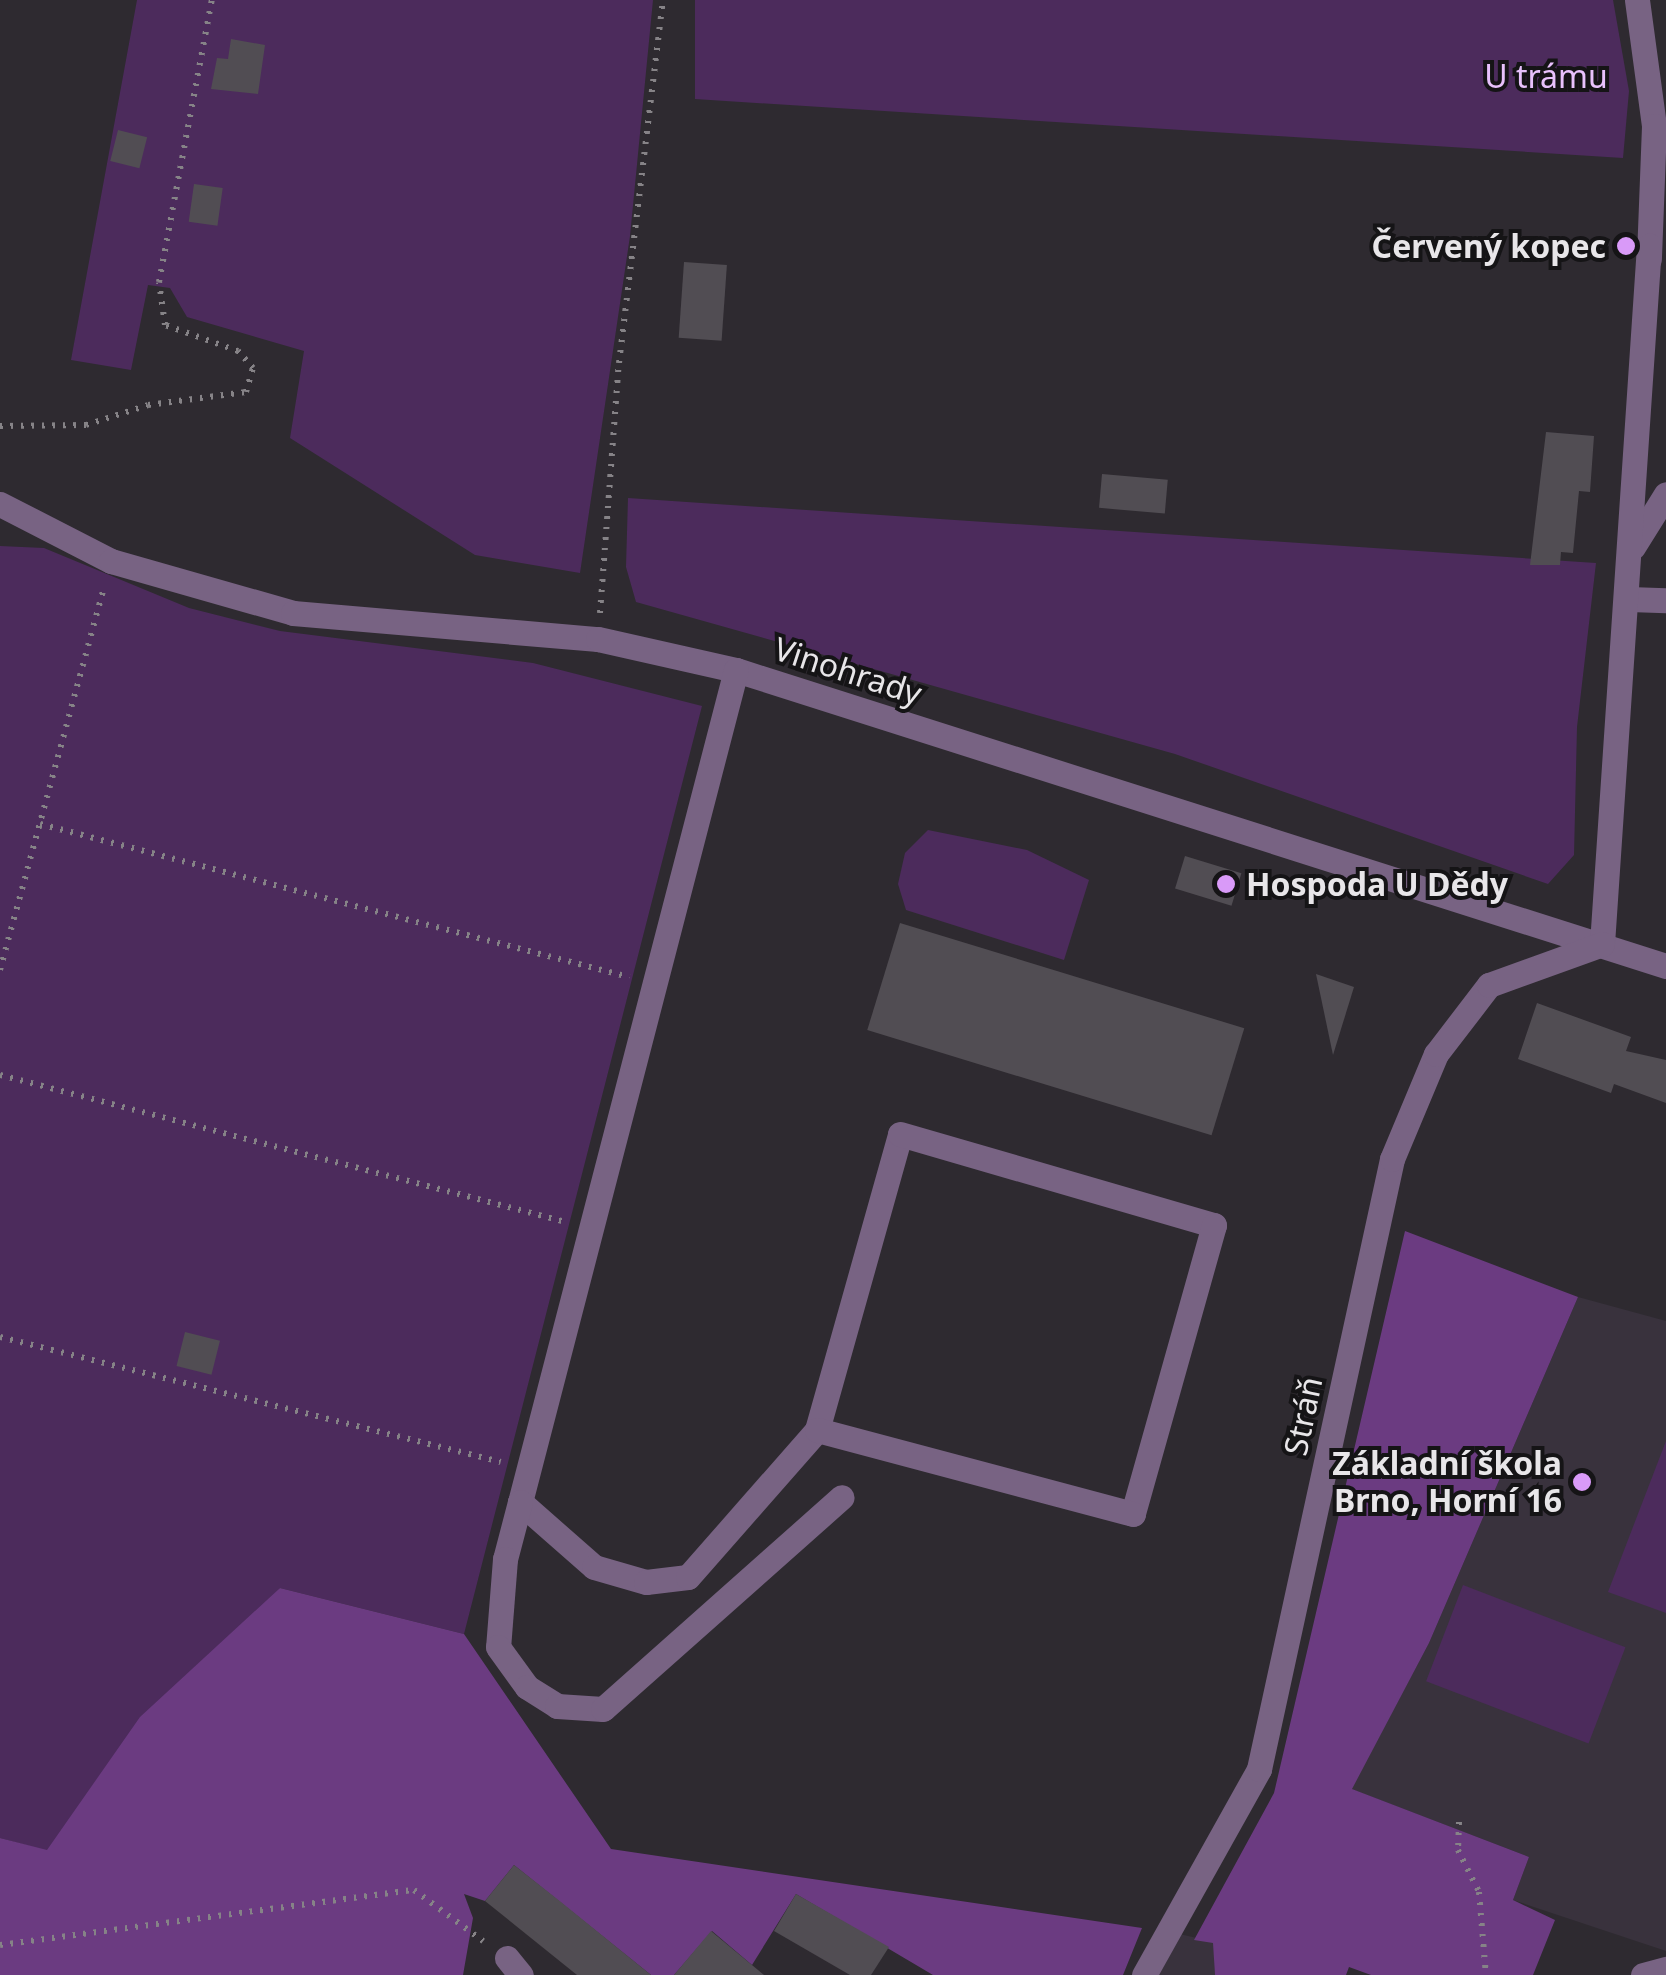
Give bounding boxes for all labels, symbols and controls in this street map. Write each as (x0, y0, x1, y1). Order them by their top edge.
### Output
park label: U trámu (1484, 57, 1608, 95)
place label: Červený kopec (1372, 227, 1606, 265)
marker: Červený kopec (1615, 235, 1637, 257)
street label: Vinohrady (769, 629, 927, 713)
place label: Hospoda U Dědy (1246, 865, 1508, 903)
marker: Hospoda U Dědy (1215, 873, 1237, 895)
street label: Stráň (1276, 1373, 1330, 1459)
place label: Základní škola Brno, Horní 16 (1332, 1445, 1562, 1520)
marker: Základní škola Brno, Horní 16 (1571, 1471, 1593, 1493)

